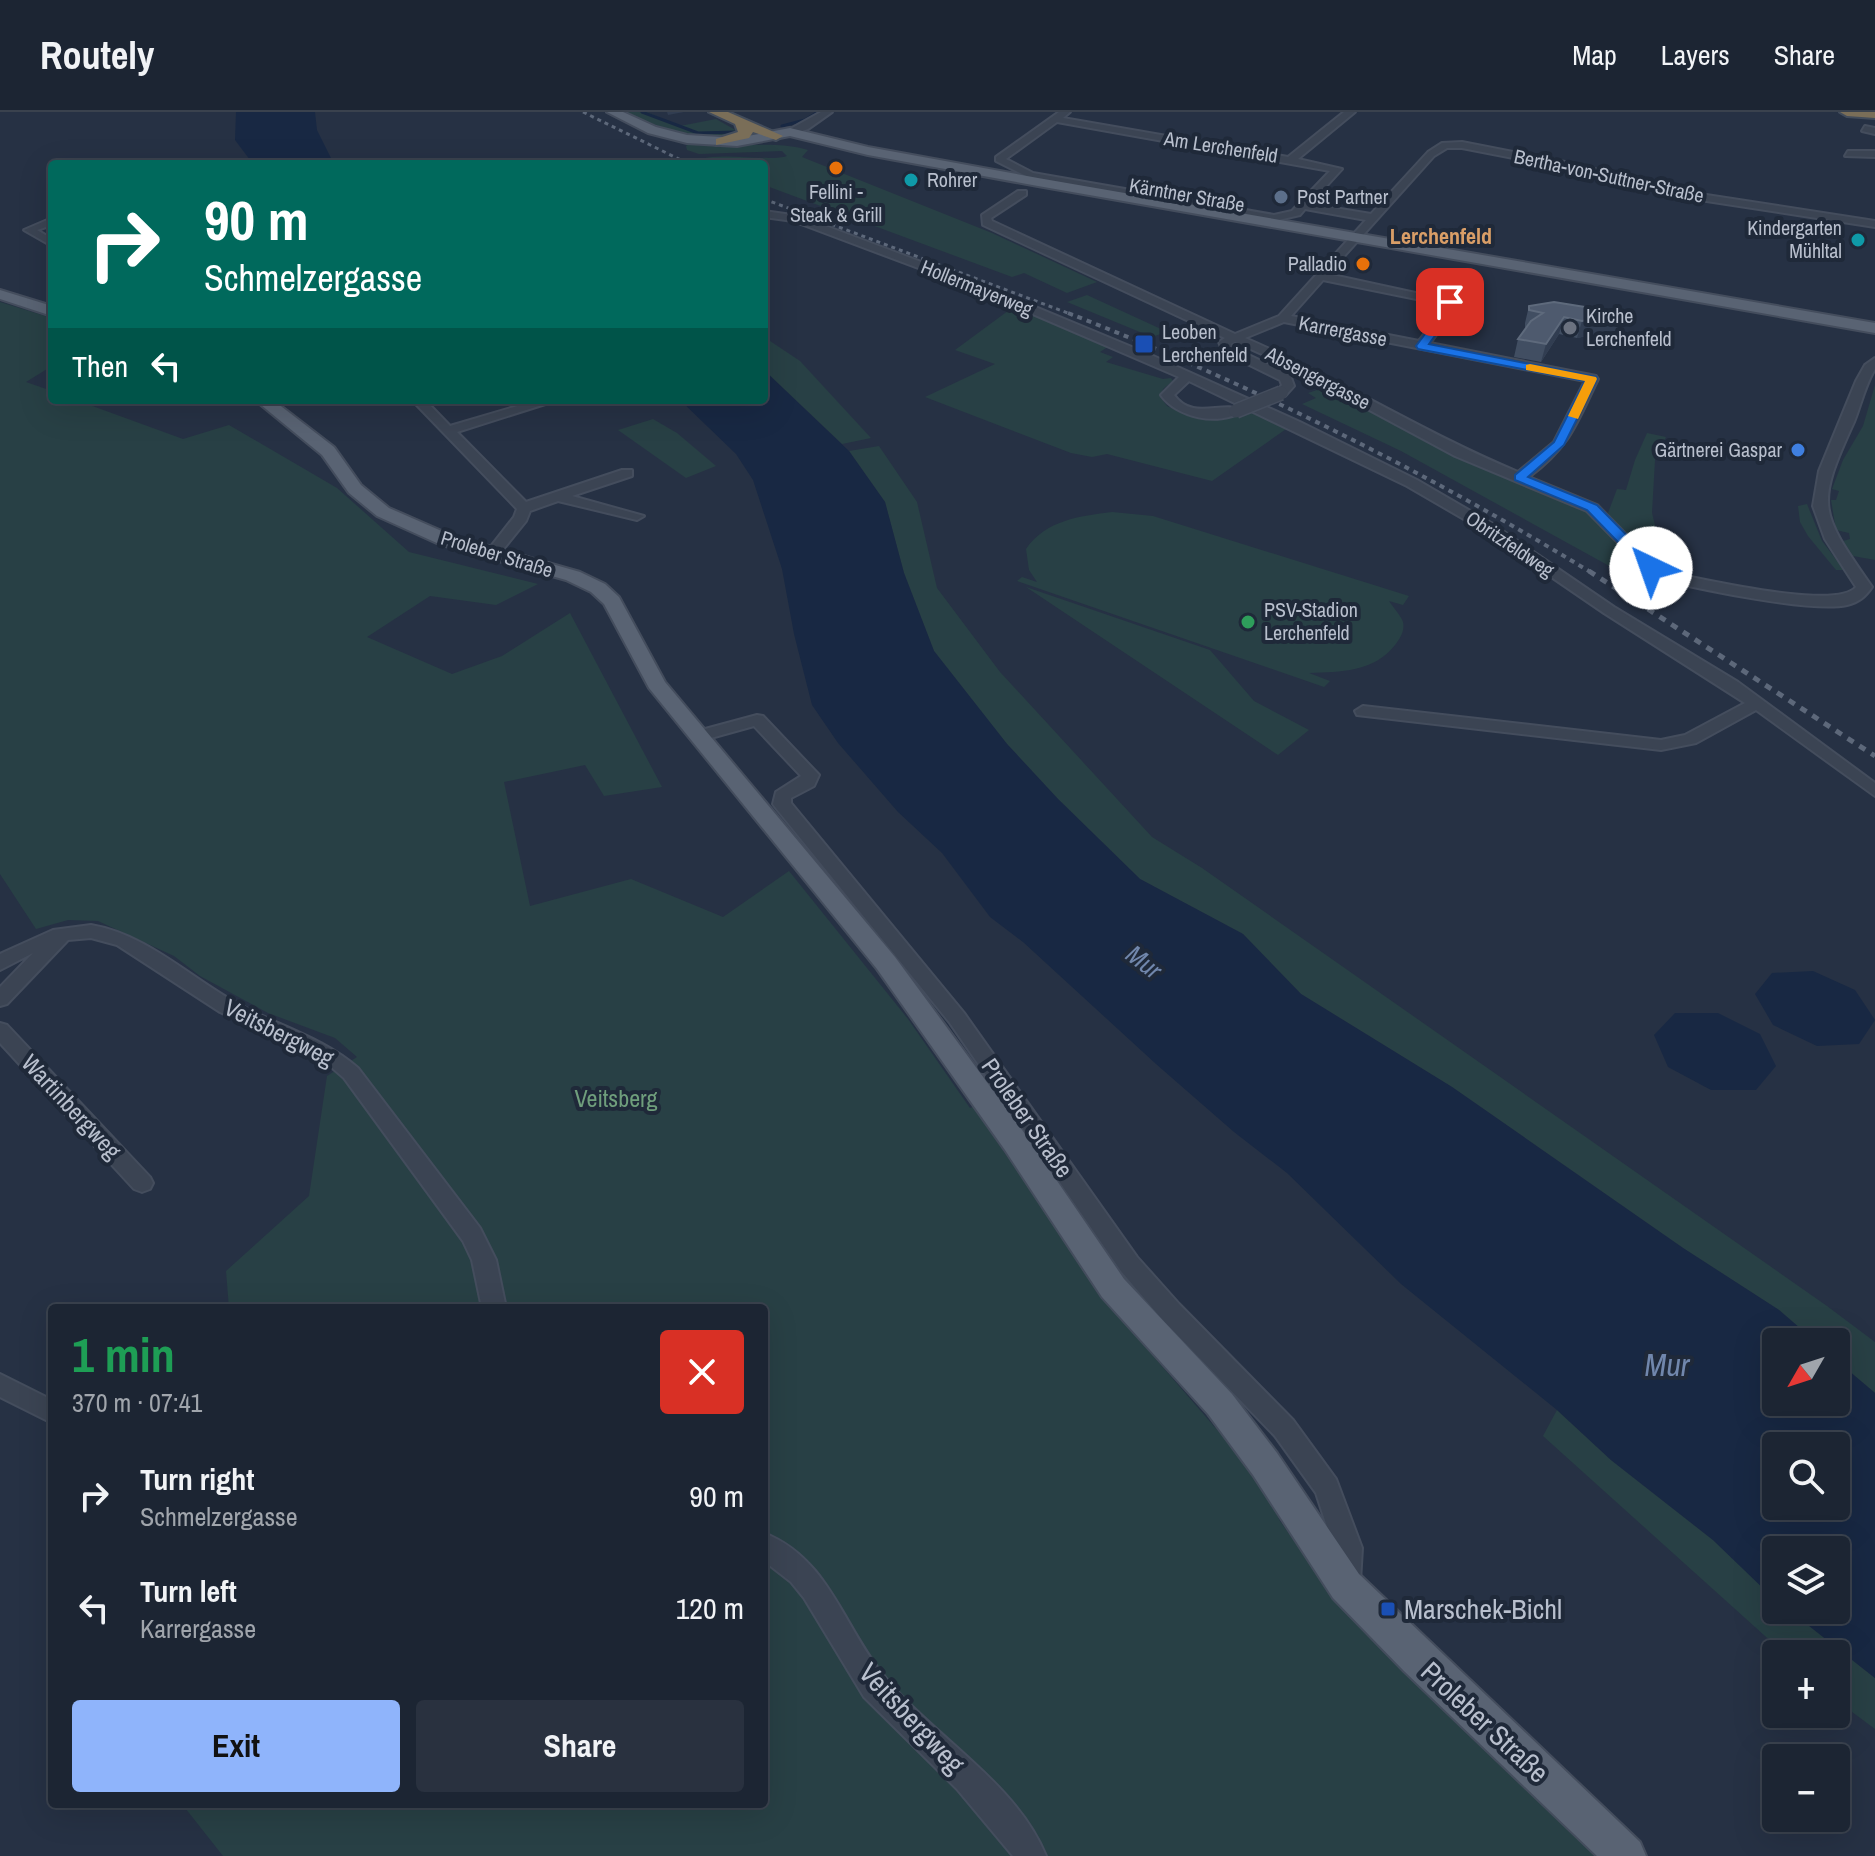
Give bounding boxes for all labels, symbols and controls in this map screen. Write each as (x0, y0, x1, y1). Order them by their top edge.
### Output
text: Routely (40, 30, 154, 81)
text: Map (1572, 36, 1617, 74)
text: Layers (1661, 36, 1730, 74)
text: Share (1774, 36, 1835, 74)
street label: Am Lerchenfeld (1161, 124, 1280, 169)
street label: Bertha-von-Suttner-Straße (1512, 142, 1706, 209)
marker: Fellini - Steak & Grill (827, 159, 845, 177)
place label: Rohrer (927, 166, 978, 193)
marker: Rohrer (902, 171, 920, 189)
street label: Kärntner Straße (1127, 171, 1247, 218)
place label: Fellini - Steak & Grill (790, 178, 882, 228)
text: 90 m (204, 182, 309, 257)
place label: Post Partner (1297, 183, 1389, 210)
marker: Post Partner (1272, 188, 1290, 206)
icon: right (72, 192, 176, 296)
place label: Kindergarten Mühltal (1747, 214, 1842, 264)
district label: Lerchenfeld (1390, 221, 1492, 251)
marker: Kindergarten Mühltal (1849, 231, 1867, 249)
place label: Palladio (1288, 250, 1347, 277)
street label: Hollermayerweg (917, 253, 1037, 322)
text: Schmelzergasse (204, 254, 422, 302)
marker: Palladio (1354, 255, 1372, 273)
pin (1416, 268, 1484, 336)
icon: arrive (1428, 280, 1472, 324)
place label: Kirche Lerchenfeld (1586, 302, 1672, 352)
street label: Karrergasse (1297, 309, 1390, 352)
place label: Leoben Lerchenfeld (1162, 318, 1248, 368)
marker: Kirche Lerchenfeld (1561, 319, 1579, 337)
marker: Leoben Lerchenfeld (1133, 333, 1155, 355)
street label: Absengergasse (1260, 339, 1375, 415)
icon: left (144, 344, 188, 388)
text: Then (72, 346, 128, 386)
place label: Gärtnerei Gaspar (1654, 436, 1783, 463)
marker: Gärtnerei Gaspar (1789, 441, 1807, 459)
street label: Obritzfeldweg (1461, 504, 1560, 583)
street label: Proleber Straße (438, 524, 556, 583)
position arrow (1609, 526, 1693, 610)
place label: PSV-Stadion Lerchenfeld (1264, 596, 1358, 646)
marker: PSV-Stadion Lerchenfeld (1239, 613, 1257, 631)
water label: Mur (1119, 937, 1170, 987)
street label: Veitsbergweg (219, 991, 340, 1073)
street label: Wartinbergweg (15, 1047, 129, 1166)
street label: Proleber Straße (975, 1051, 1081, 1184)
park label: Veitsberg (574, 1082, 658, 1114)
text: 1 min (72, 1322, 175, 1387)
north arrow (1762, 1328, 1850, 1416)
map controls (1762, 1328, 1850, 1832)
button: close (660, 1330, 744, 1414)
water label: Mur (1644, 1343, 1691, 1386)
text: 370 m · 07:41 (72, 1385, 202, 1420)
button: search (1762, 1432, 1850, 1520)
text: Turn right (140, 1459, 254, 1499)
icon: right (72, 1474, 116, 1518)
text: 90 m (689, 1476, 744, 1516)
text: Schmelzergasse (140, 1499, 298, 1534)
button: layers (1762, 1536, 1850, 1624)
text: Turn left (140, 1571, 237, 1611)
icon: left (72, 1586, 116, 1630)
text: 120 m (676, 1588, 744, 1628)
place label: Marschek-Bichl (1404, 1590, 1562, 1628)
marker: Marschek-Bichl (1379, 1600, 1397, 1618)
text: Karrergasse (140, 1611, 256, 1646)
button: + (1762, 1640, 1850, 1728)
street label: Proleber Straße (1413, 1653, 1557, 1791)
street label: Veitsbergweg (851, 1654, 973, 1782)
button: Exit (72, 1700, 400, 1792)
button: Share (416, 1700, 744, 1792)
button: − (1762, 1744, 1850, 1832)

